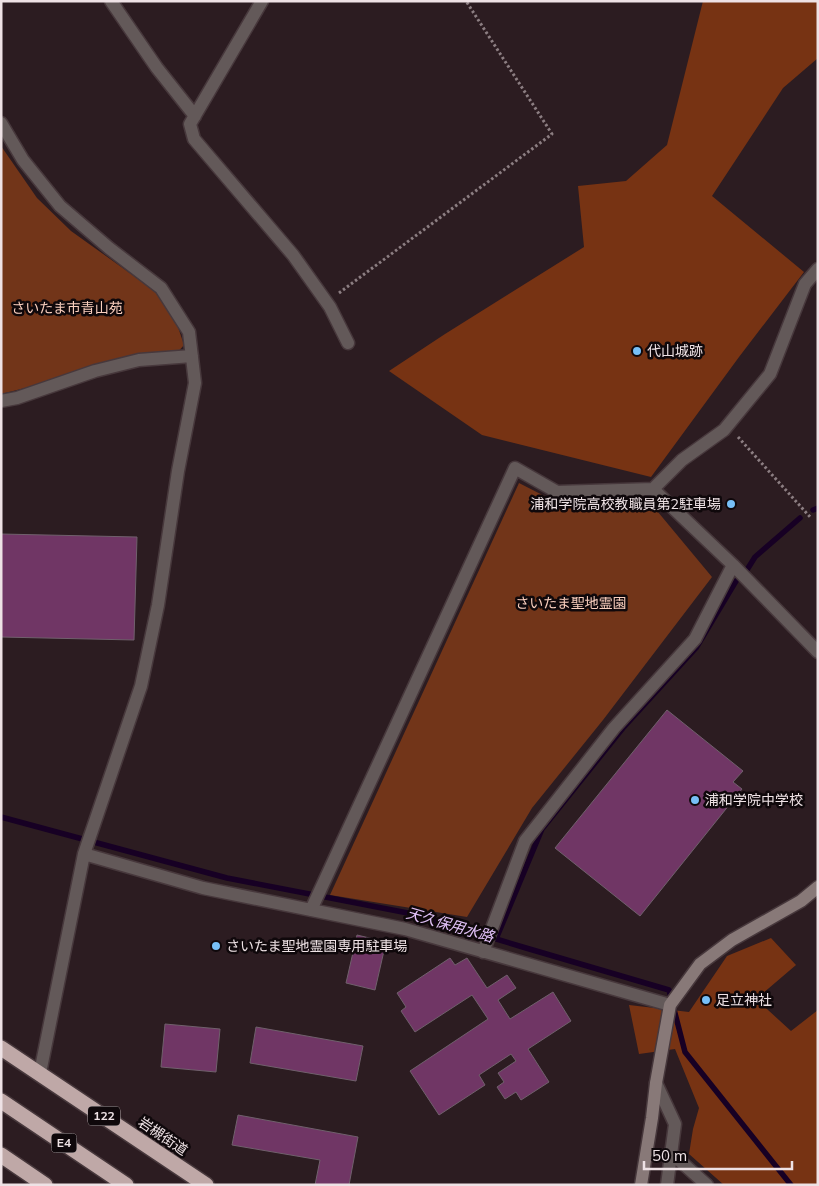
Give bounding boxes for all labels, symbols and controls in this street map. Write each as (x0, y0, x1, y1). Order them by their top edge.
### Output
park label: さいたま市青山苑 (11, 299, 123, 317)
place label: 代山城跡 (647, 342, 703, 360)
marker: 代山城跡 (631, 345, 643, 357)
place label: 浦和学院高校教職員第2駐車場 (531, 495, 721, 513)
marker: 浦和学院高校教職員第2駐車場 (725, 498, 737, 510)
park label: さいたま聖地霊園 (515, 594, 627, 612)
place label: 浦和学院中学校 (705, 791, 803, 809)
marker: 浦和学院中学校 (689, 794, 701, 806)
water label: 天久保用水路 (404, 903, 498, 947)
place label: さいたま聖地霊園専用駐車場 (226, 937, 408, 955)
marker: さいたま聖地霊園専用駐車場 (210, 940, 222, 952)
place label: 足立神社 (716, 991, 772, 1009)
marker: 足立神社 (700, 994, 712, 1006)
road number: 122 (88, 1106, 120, 1126)
street label: 岩槻街道 (135, 1113, 191, 1159)
road number: E4 (52, 1134, 76, 1152)
scale bar (644, 1138, 792, 1170)
text: 50 m (652, 1146, 687, 1165)

